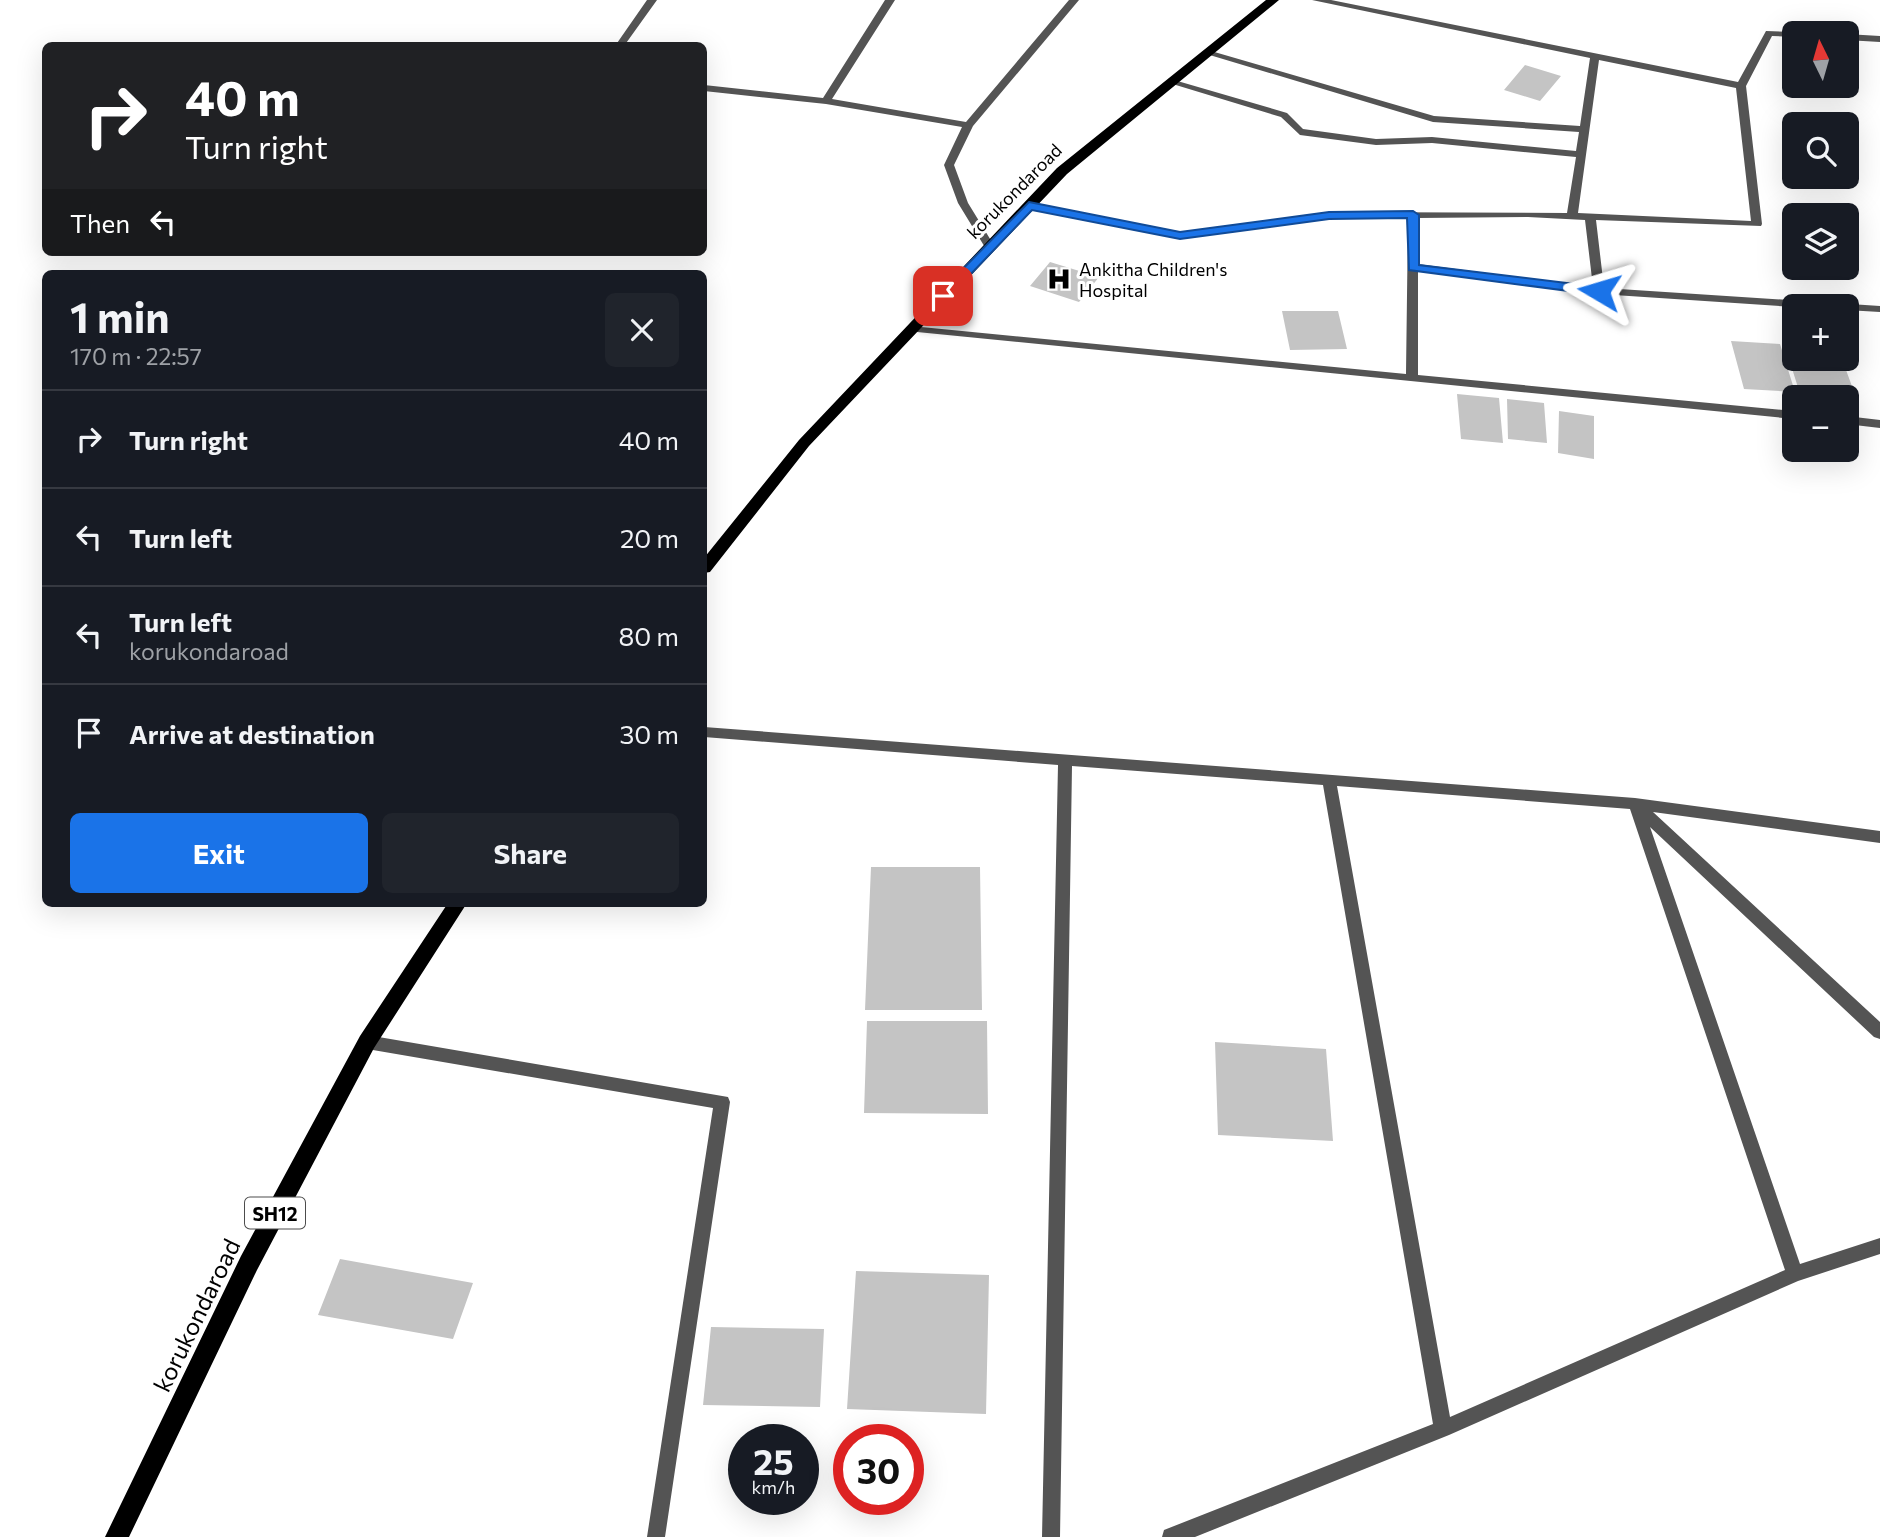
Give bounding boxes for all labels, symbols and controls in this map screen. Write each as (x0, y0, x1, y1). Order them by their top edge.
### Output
north arrow (1782, 21, 1858, 98)
map controls (1782, 21, 1859, 462)
text: 40 m (185, 66, 300, 126)
icon: right (70, 70, 161, 161)
button: search (1782, 112, 1859, 189)
text: Turn right (185, 126, 328, 166)
street label: korukondaroad (962, 139, 1066, 243)
icon: left (144, 203, 182, 241)
button: layers (1782, 203, 1859, 280)
text: Then (70, 207, 130, 238)
position arrow (1562, 254, 1636, 328)
place label: Ankitha Children's Hospital (1079, 258, 1227, 301)
hospital icon: Ankitha Children's Hospital (1045, 265, 1073, 293)
pin (913, 266, 973, 326)
icon: arrive (924, 277, 962, 315)
text: 1 min (70, 290, 170, 342)
button: close (605, 293, 679, 367)
button: + (1782, 294, 1859, 371)
text: 170 m · 22:57 (70, 342, 202, 370)
button: − (1782, 385, 1859, 462)
icon: right (70, 420, 108, 458)
text: Turn right (129, 424, 248, 455)
text: 40 m (619, 424, 679, 455)
icon: left (70, 518, 108, 556)
text: Turn left (129, 522, 232, 553)
text: 20 m (620, 522, 679, 553)
text: Turn left (129, 606, 232, 637)
icon: left (70, 616, 108, 654)
text: 80 m (619, 620, 679, 651)
text: korukondaroad (129, 637, 289, 665)
icon: arrive (70, 714, 108, 752)
text: Arrive at destination (129, 718, 375, 749)
text: 30 m (620, 718, 679, 749)
button: Exit (70, 813, 368, 893)
button: Share (382, 813, 679, 893)
road number: SH12 (245, 1198, 305, 1228)
street label: korukondaroad (146, 1234, 246, 1396)
speed limit sign: 30 (833, 1424, 924, 1515)
text: 25 (753, 1439, 794, 1482)
text: km/h (752, 1476, 795, 1498)

